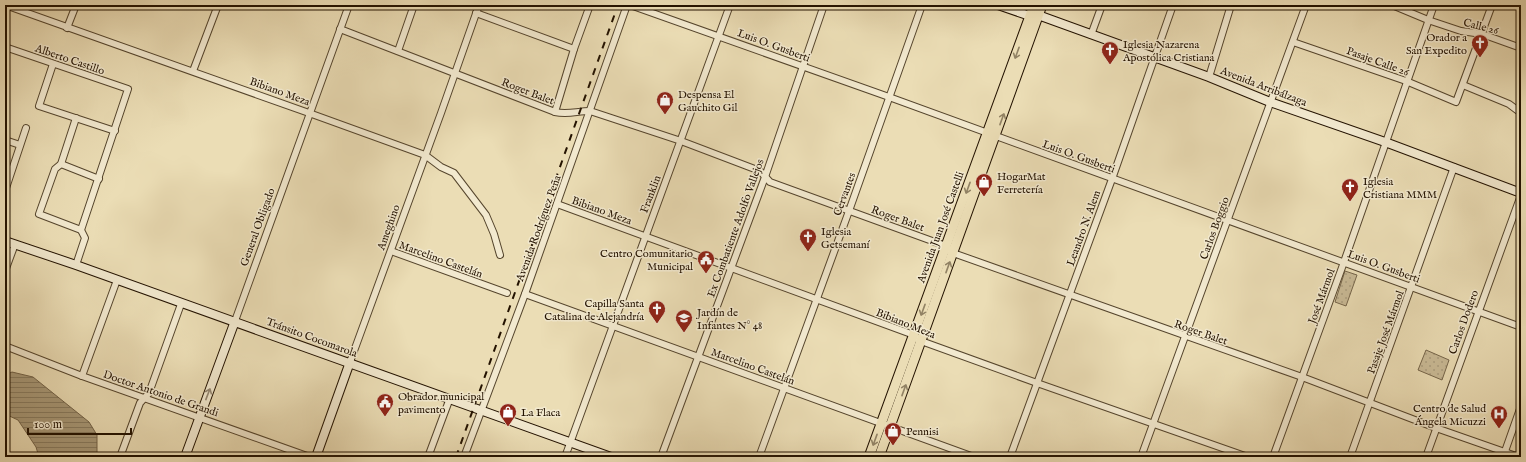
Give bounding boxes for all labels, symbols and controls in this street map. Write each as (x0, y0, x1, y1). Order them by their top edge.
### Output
street label: Calle 26 (1462, 16, 1500, 38)
street label: Luis O. Gusberti (735, 26, 812, 66)
place label: Orador a San Expedito (1406, 31, 1467, 58)
church icon: Orador a San Expedito (1470, 33, 1490, 58)
place label: Iglesia Nazarena Apostólica Cristiana (1122, 38, 1215, 65)
church icon: Iglesia Nazarena Apostólica Cristiana (1100, 40, 1120, 65)
street label: Alberto Castillo (32, 41, 106, 78)
street label: Pasaje Calle 26 (1344, 44, 1411, 80)
one-way arrow (1013, 46, 1020, 59)
street label: Avenida Arribálzaga (1217, 64, 1309, 110)
street label: Bibiano Meza (248, 75, 312, 109)
street label: Roger Balet (499, 75, 556, 108)
place label: Despensa El Gauchito Gil (678, 88, 737, 115)
shop icon: Despensa El Gauchito Gil (655, 90, 675, 115)
one-way arrow (998, 113, 1006, 125)
street label: Luis O. Gusberti (1040, 137, 1117, 177)
street label: Ex Combatiente Adolfo Vallejos (704, 157, 768, 299)
street label: Avenida Juan José Castelli (914, 170, 968, 286)
place label: HogarMat Ferretería (997, 170, 1046, 197)
street label: Cervantes (831, 171, 859, 218)
shop icon: HogarMat Ferretería (974, 172, 994, 197)
street label: Avenida Rodríguez Peña (513, 173, 565, 284)
street label: Franklin (637, 173, 665, 215)
place label: Iglesia Cristiana MMM (1363, 175, 1438, 202)
church icon: Iglesia Cristiana MMM (1340, 177, 1360, 202)
one-way arrow (963, 181, 971, 193)
street label: General Obligado (237, 186, 279, 268)
street label: Leandro N. Alem (1064, 188, 1104, 268)
street label: Bibiano Meza (570, 194, 634, 228)
street label: Carlos Boggio (1197, 195, 1233, 262)
street label: Ameghino (374, 203, 404, 253)
street label: Roger Balet (869, 203, 926, 235)
place label: Iglesia Getsemaní (821, 225, 871, 252)
church icon: Iglesia Getsemaní (798, 227, 818, 252)
street label: Marcelino Castelán (397, 238, 485, 282)
place label: Centro Comunitario Municipal (600, 247, 693, 274)
street label: Luis O. Gusberti (1345, 247, 1422, 287)
public building icon: Centro Comunitario Municipal (696, 249, 716, 274)
one-way arrow (945, 261, 952, 274)
street label: José Mármol (1305, 267, 1338, 328)
street label: Carlos Dodero (1446, 288, 1482, 356)
street label: Pasaje José Mármol (1364, 289, 1408, 376)
place label: Capilla Santa Catalina de Alejandría (544, 297, 644, 324)
church icon: Capilla Santa Catalina de Alejandría (647, 299, 667, 324)
one-way arrow (918, 304, 926, 316)
place label: Jardín de Infantes N° 48 (695, 306, 762, 333)
street label: Bibiano Meza (874, 306, 938, 342)
school or university icon: Jardín de Infantes N° 48 (674, 308, 694, 333)
street label: Tránsito Cocomarola (264, 315, 359, 361)
street label: Roger Balet (1172, 317, 1229, 349)
street label: Marcelino Castelán (709, 345, 797, 389)
street label: Doctor Antonio de Grandi (101, 368, 220, 420)
one-way arrow (900, 384, 908, 396)
one-way arrow (204, 388, 212, 400)
place label: Obrador municipal pavimento (398, 390, 484, 417)
public building icon: Obrador municipal pavimento (375, 392, 395, 417)
shop icon: La Flaca (498, 402, 518, 427)
place label: Centro de Salud Ángela Micuzzi (1413, 402, 1486, 429)
hospital icon: Centro de Salud Ángela Micuzzi (1489, 404, 1509, 429)
place label: La Flaca (521, 406, 560, 420)
scale bar (28, 410, 131, 436)
text: 100 m (34, 417, 62, 432)
shop icon: Pennisi (883, 421, 903, 446)
place label: Pennisi (906, 425, 939, 439)
one-way arrow (871, 433, 879, 445)

